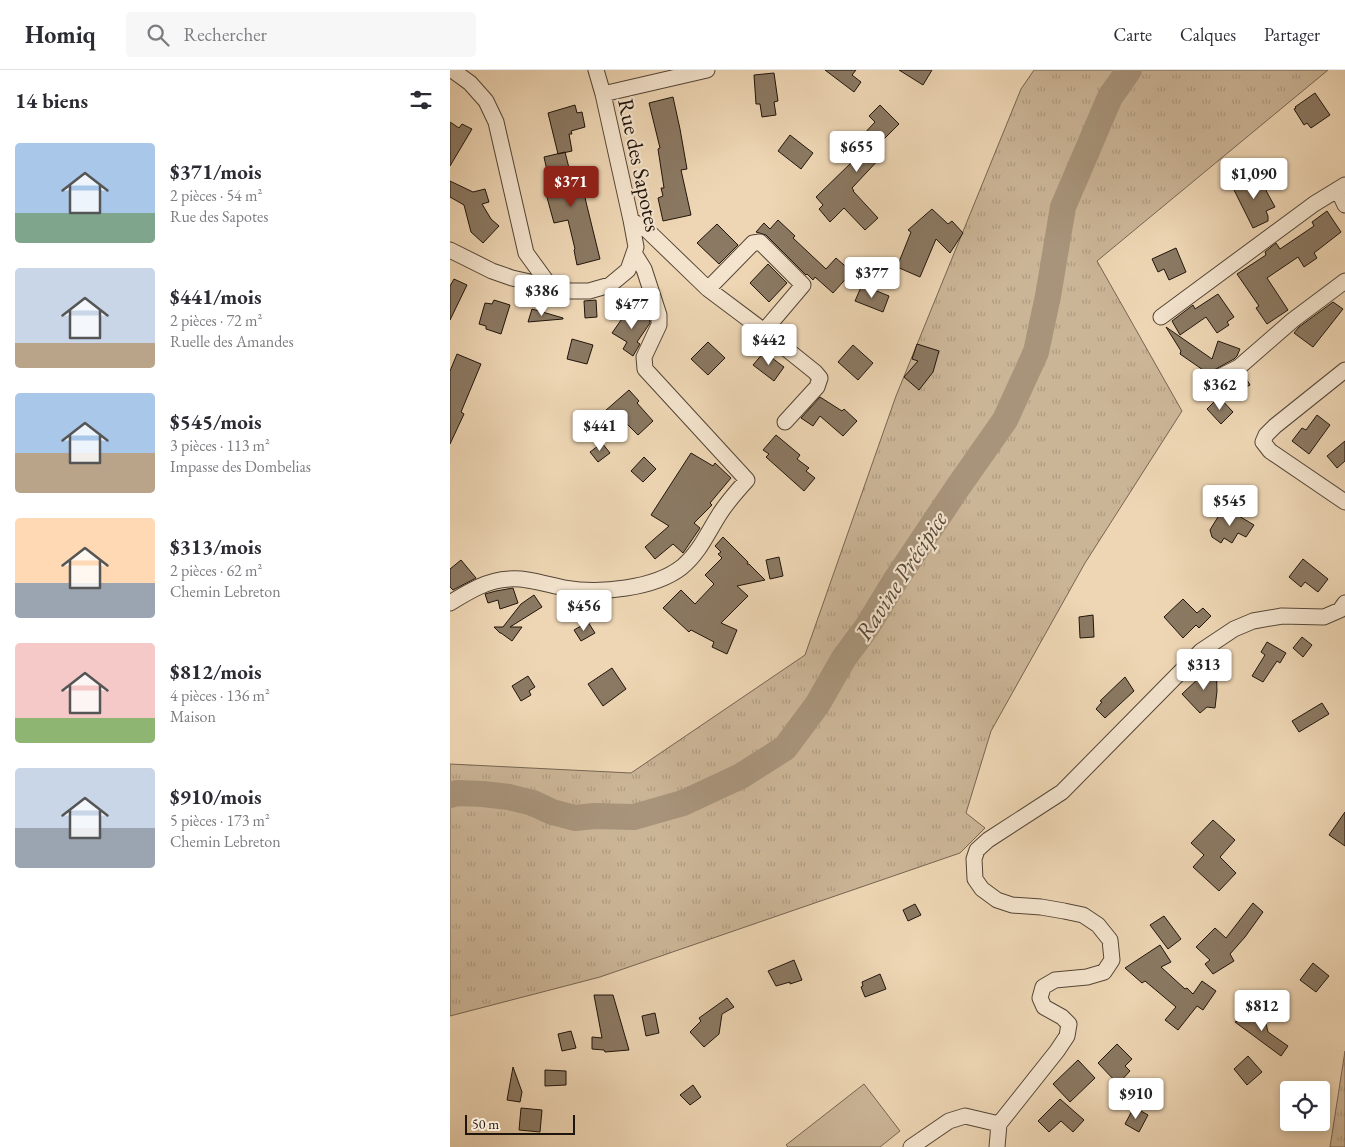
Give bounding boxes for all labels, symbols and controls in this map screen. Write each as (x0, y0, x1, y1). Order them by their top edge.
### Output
search box (126, 12, 476, 57)
text: Homiq (25, 19, 96, 50)
icon: search (144, 21, 172, 49)
text: Rechercher (184, 22, 267, 47)
text: Carte (1113, 23, 1152, 46)
text: Calques (1180, 23, 1236, 46)
text: Partager (1264, 23, 1320, 46)
icon: filters (407, 86, 435, 114)
text: 14 biens (15, 87, 88, 114)
street label: Rue des Sapotes (611, 96, 668, 234)
pin: $655 (827, 131, 887, 173)
text: $655 (841, 136, 873, 157)
text: $371/mois (170, 158, 262, 185)
pin: $1,090 (1213, 158, 1295, 200)
icon: home (55, 163, 115, 223)
text: $1,090 (1231, 163, 1277, 184)
pin: $371 (541, 166, 601, 208)
text: $371 (555, 171, 587, 192)
text: 2 pièces · 54 m² (170, 185, 262, 206)
text: Rue des Sapotes (170, 206, 268, 227)
pin: $377 (842, 256, 902, 299)
text: $377 (856, 262, 888, 283)
pin: $386 (512, 274, 572, 317)
text: $386 (526, 280, 558, 301)
text: $441/mois (170, 283, 262, 310)
icon: home (55, 288, 115, 348)
pin: $477 (602, 288, 662, 330)
text: $477 (616, 293, 648, 314)
text: 2 pièces · 72 m² (170, 310, 262, 331)
pin: $442 (739, 324, 799, 366)
text: $442 (753, 329, 785, 350)
text: Ruelle des Amandes (170, 331, 294, 352)
pin: $362 (1190, 368, 1250, 411)
text: $362 (1204, 374, 1236, 395)
text: $545/mois (170, 408, 262, 435)
pin: $441 (570, 410, 630, 452)
icon: home (55, 413, 115, 473)
text: $441 (584, 415, 616, 436)
text: 3 pièces · 113 m² (170, 435, 270, 456)
text: Impasse des Dombelias (170, 456, 311, 477)
pin: $545 (1200, 484, 1260, 527)
text: $545 (1214, 490, 1246, 511)
water label: Ravine Précipice (847, 505, 954, 646)
text: $313/mois (170, 533, 262, 560)
icon: home (55, 538, 115, 598)
text: 2 pièces · 62 m² (170, 560, 262, 581)
text: Chemin Lebreton (170, 581, 281, 602)
pin: $456 (554, 590, 614, 632)
text: $456 (568, 595, 600, 616)
pin: $313 (1174, 648, 1234, 691)
text: $313 (1188, 654, 1220, 675)
text: $812/mois (170, 658, 262, 685)
icon: home (55, 663, 115, 723)
text: 4 pièces · 136 m² (170, 685, 270, 706)
text: Maison (170, 706, 216, 727)
text: $910/mois (170, 783, 262, 810)
icon: home (55, 788, 115, 848)
text: 5 pièces · 173 m² (170, 810, 270, 831)
text: Chemin Lebreton (170, 831, 281, 852)
pin: $812 (1232, 990, 1292, 1032)
text: $812 (1246, 995, 1278, 1016)
pin: $910 (1106, 1078, 1166, 1120)
map controls (1280, 1081, 1330, 1131)
button: locate (1280, 1081, 1330, 1131)
text: $910 (1120, 1083, 1152, 1104)
scale bar (465, 1112, 575, 1135)
text: 50 m (472, 1115, 499, 1133)

